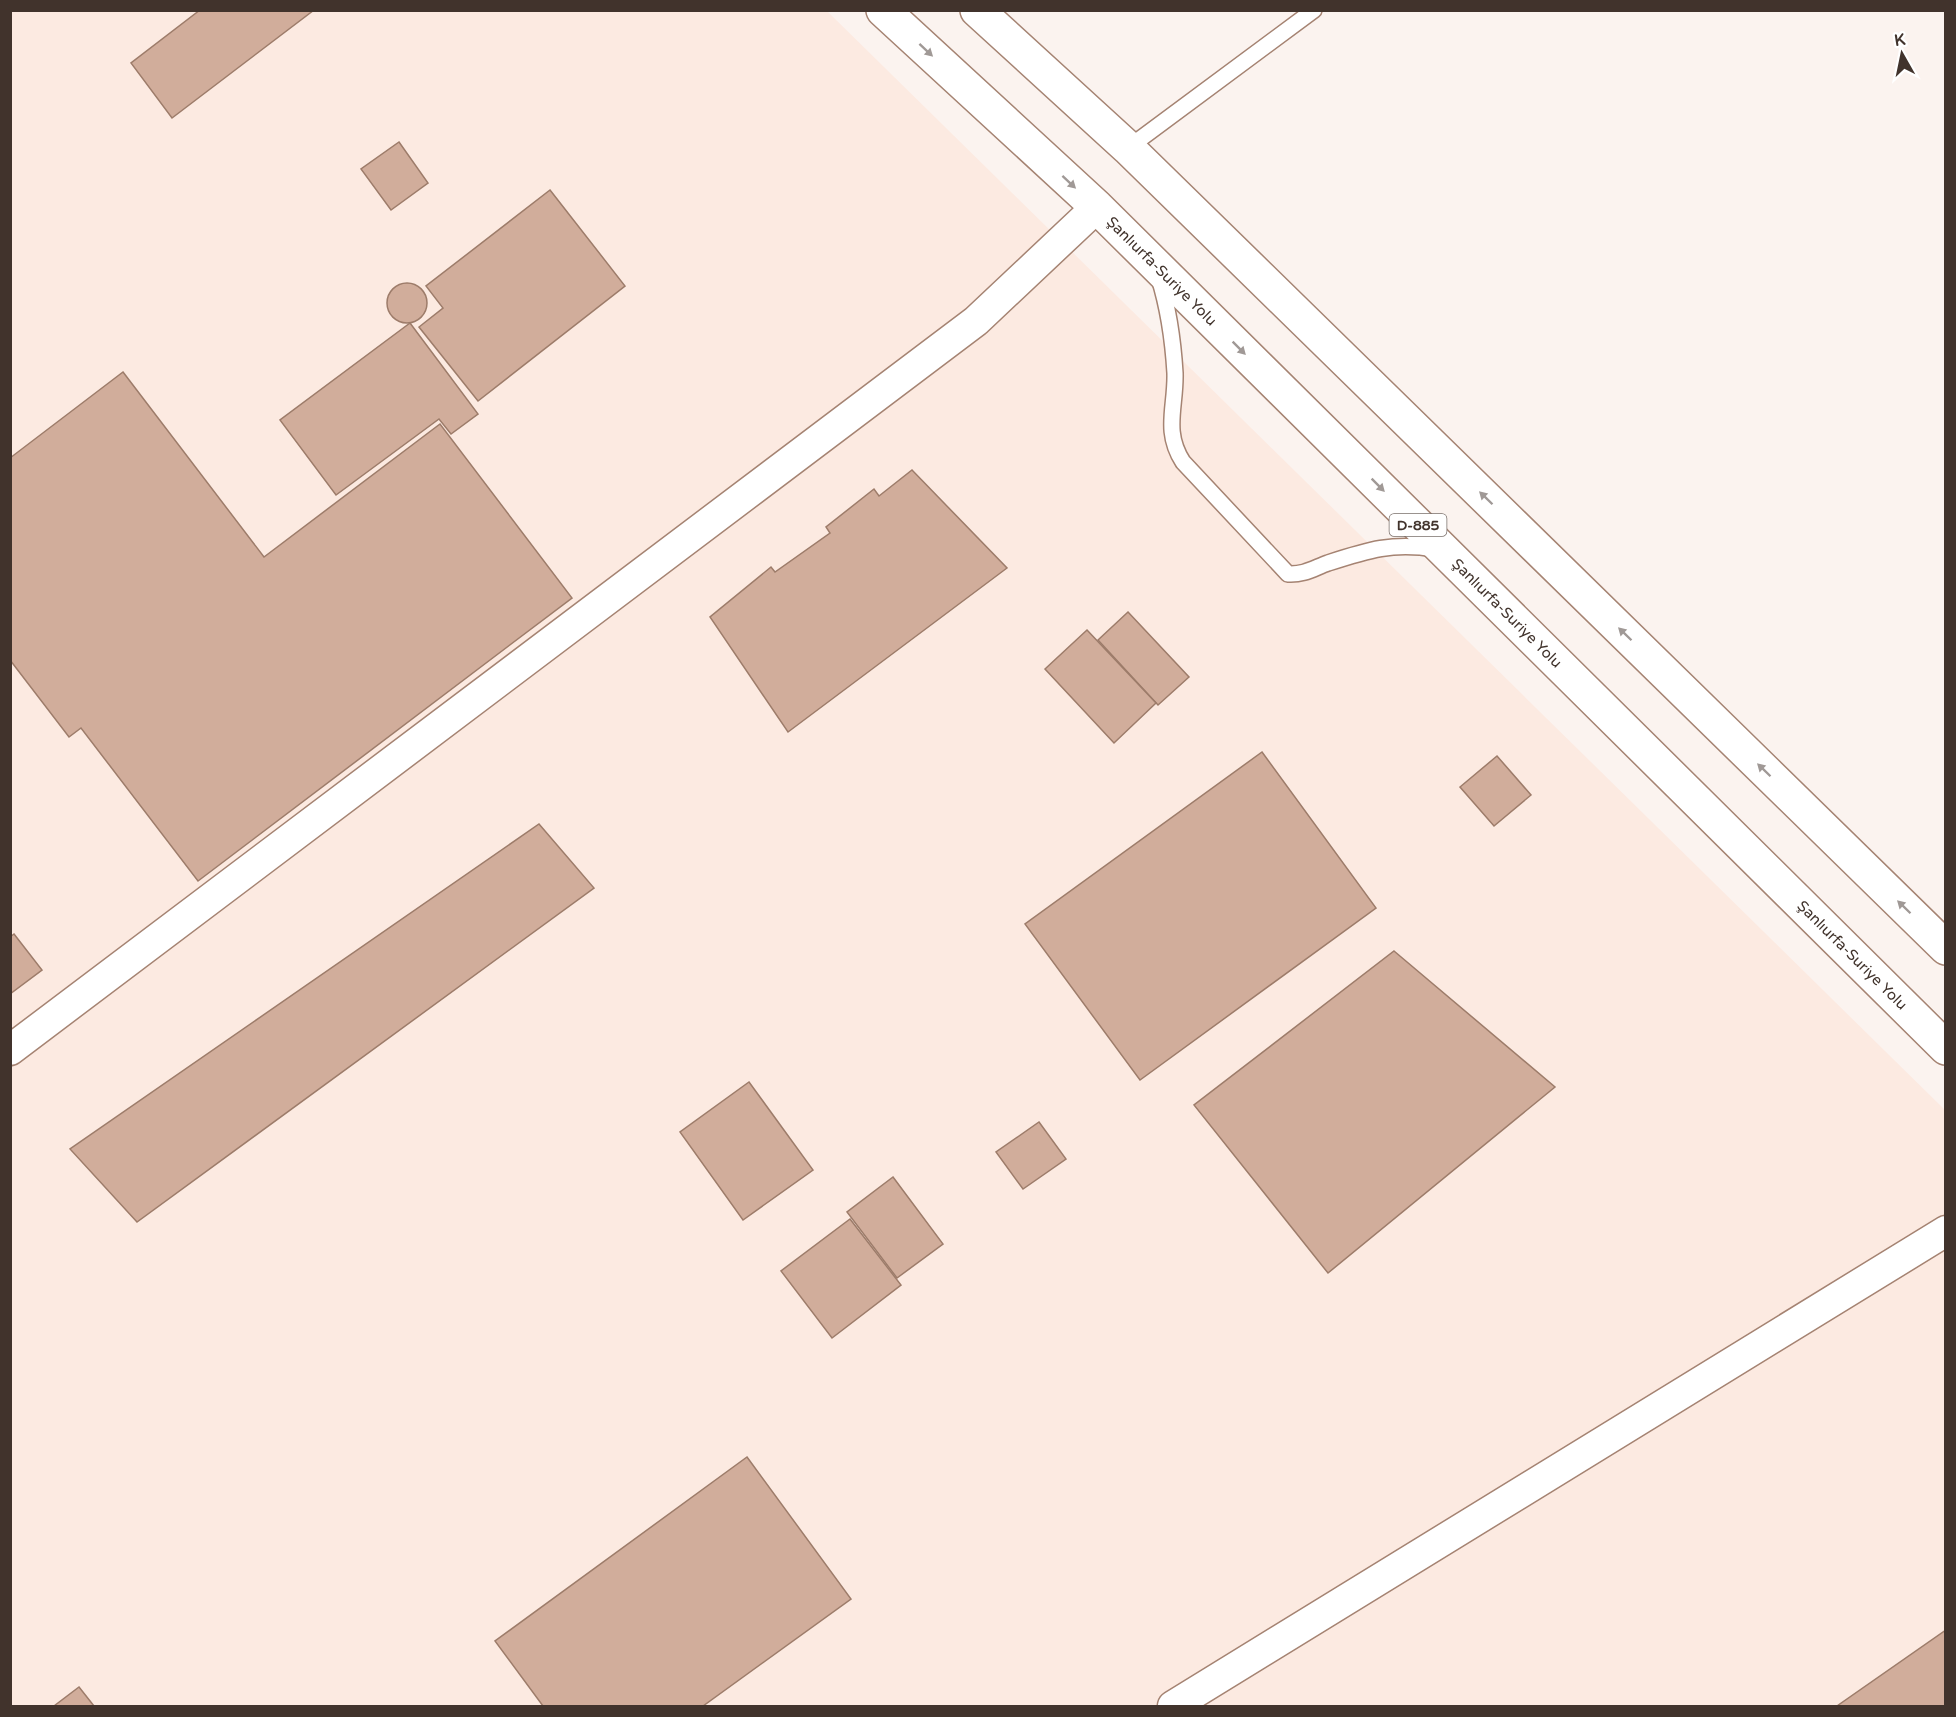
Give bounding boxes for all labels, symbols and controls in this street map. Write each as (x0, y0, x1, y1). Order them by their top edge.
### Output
north arrow (1872, 24, 1932, 84)
text: K (1893, 29, 1907, 51)
one-way arrow (918, 43, 933, 56)
one-way arrow (1062, 175, 1077, 189)
street label: Şanlıurfa-Suriye Yolu (1103, 213, 1221, 329)
one-way arrow (1232, 340, 1246, 355)
one-way arrow (1370, 477, 1384, 491)
one-way arrow (1479, 491, 1493, 505)
road number: D-885 (1390, 514, 1446, 536)
street label: Şanlıurfa-Suriye Yolu (1448, 555, 1566, 671)
one-way arrow (1617, 627, 1632, 641)
one-way arrow (1758, 764, 1772, 778)
street label: Şanlıurfa-Suriye Yolu (1794, 897, 1911, 1014)
one-way arrow (1897, 900, 1911, 914)

